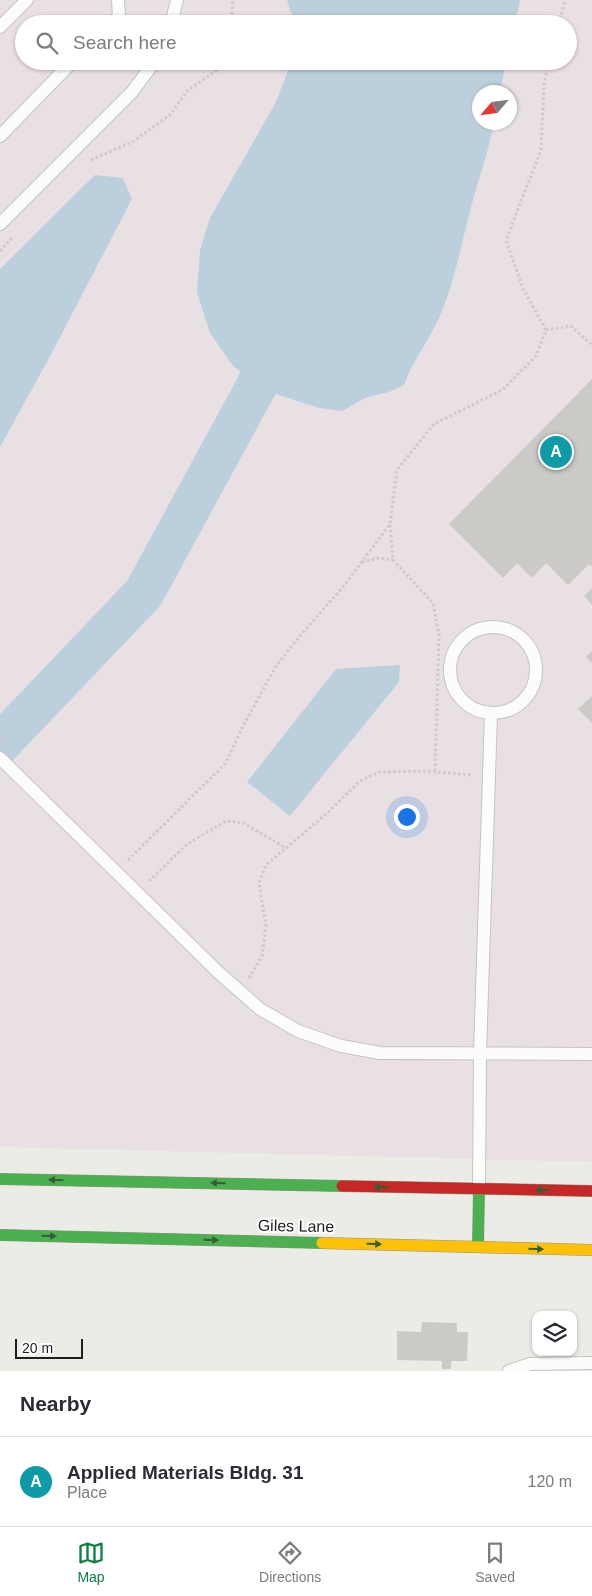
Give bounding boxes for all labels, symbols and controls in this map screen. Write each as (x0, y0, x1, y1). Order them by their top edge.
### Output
search box (15, 15, 577, 70)
icon: search (33, 29, 61, 57)
text: Search here (73, 32, 177, 53)
north arrow (472, 85, 517, 130)
pin: A (540, 433, 572, 471)
your location (394, 804, 420, 830)
one-way arrow (48, 1176, 64, 1184)
one-way arrow (210, 1179, 226, 1187)
one-way arrow (373, 1183, 389, 1191)
one-way arrow (535, 1186, 551, 1194)
street label: Giles Lane (258, 1217, 334, 1235)
one-way arrow (41, 1232, 57, 1240)
one-way arrow (203, 1237, 219, 1245)
one-way arrow (366, 1241, 382, 1249)
one-way arrow (528, 1245, 544, 1253)
map controls (532, 1311, 577, 1356)
button: layers (532, 1311, 577, 1356)
scale bar (15, 1336, 82, 1359)
text: 20 m (22, 1340, 53, 1356)
text: Nearby (20, 1392, 91, 1415)
text: Applied Materials Bldg. 31 (67, 1462, 304, 1483)
text: A (30, 1473, 42, 1490)
text: 120 m (528, 1473, 572, 1490)
text: Place (67, 1484, 107, 1501)
tab: Map (77, 1539, 105, 1585)
tab: Directions (259, 1539, 321, 1585)
tab: Saved (475, 1539, 515, 1585)

